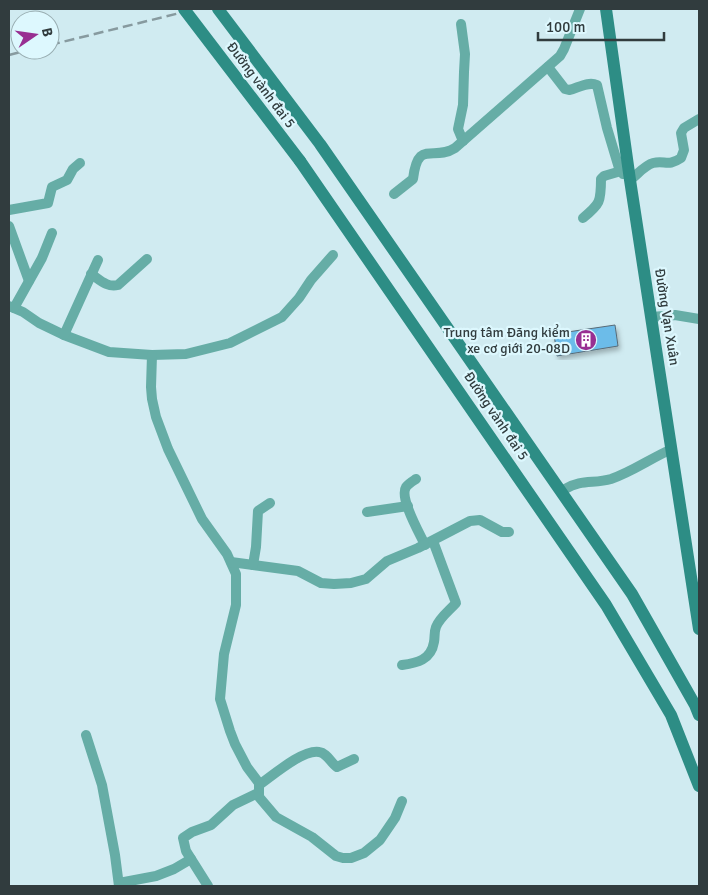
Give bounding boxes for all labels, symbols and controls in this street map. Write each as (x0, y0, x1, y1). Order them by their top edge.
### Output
north arrow (10, 10, 60, 60)
scale bar (538, 10, 664, 42)
text: 100 m (546, 18, 586, 36)
text: B (38, 26, 57, 39)
street label: Đường vành đai 5 (223, 39, 299, 131)
street label: Đường Vạn Xuân (651, 267, 683, 367)
place label: Trung tâm Đăng kiểm xe cơ giới 20-08D (443, 324, 570, 357)
building icon: Trung tâm Đăng kiểm xe cơ giới 20-08D (574, 328, 598, 352)
street label: Đường vành đai 5 (460, 368, 532, 464)

